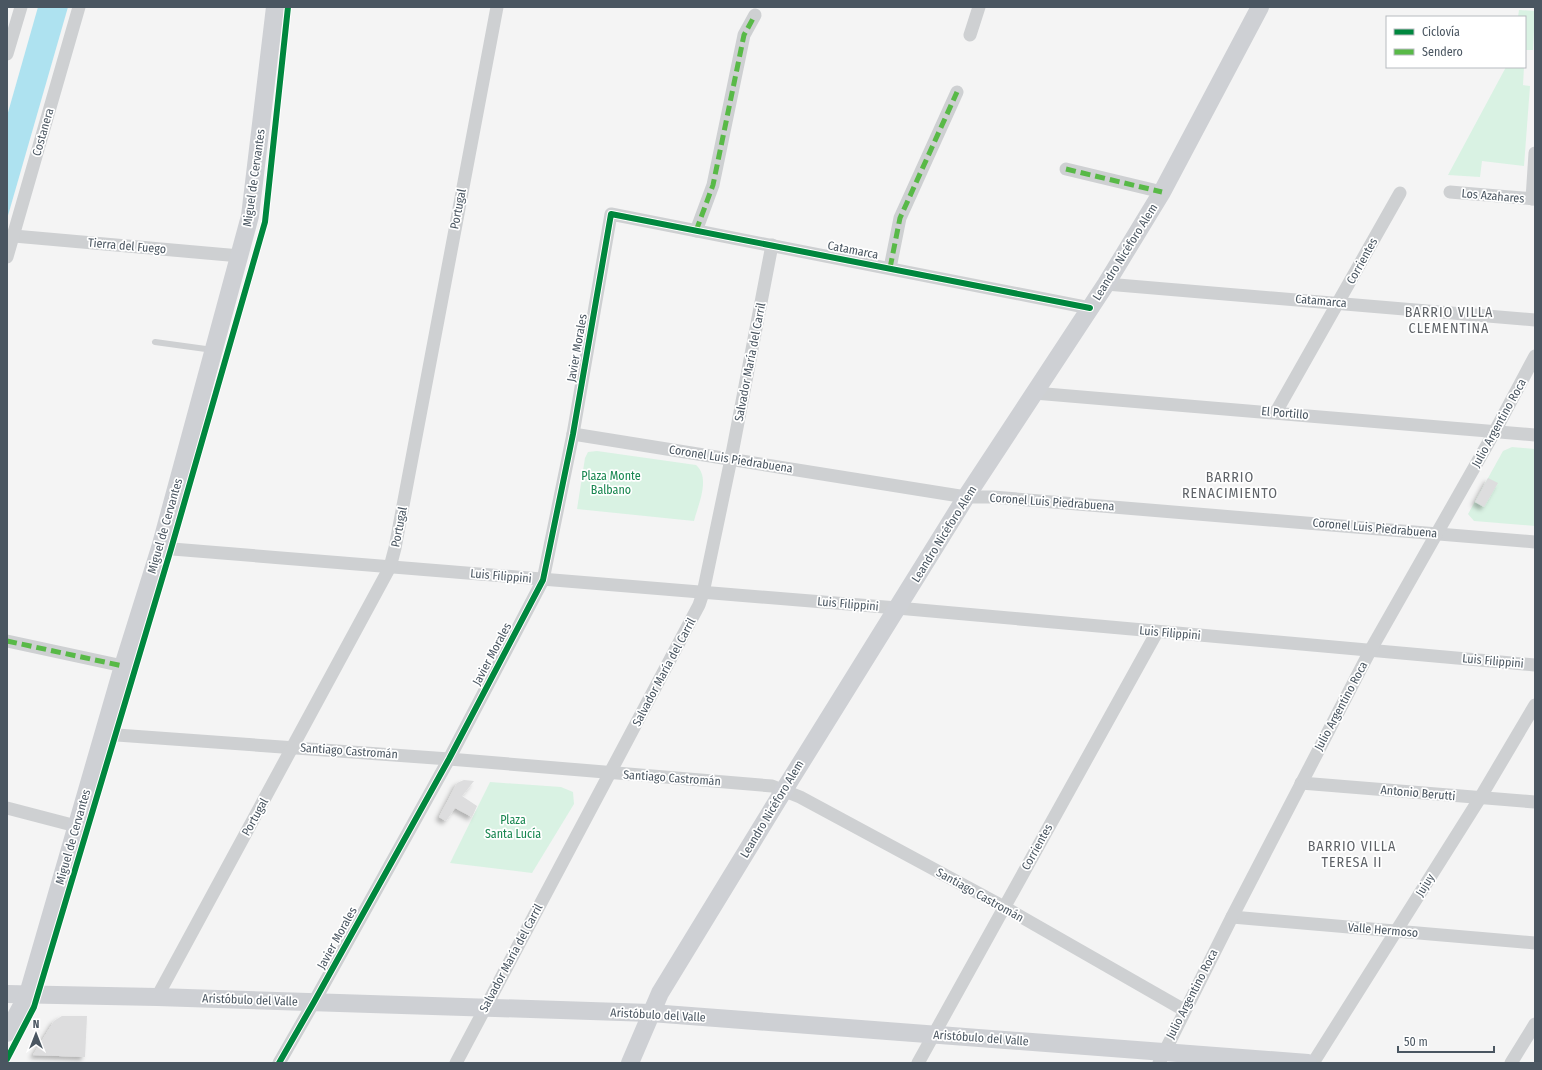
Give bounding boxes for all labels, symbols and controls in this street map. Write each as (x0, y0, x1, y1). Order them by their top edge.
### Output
legend (1386, 16, 1526, 68)
text: Ciclovía (1422, 25, 1460, 39)
text: Sendero (1422, 45, 1463, 59)
street label: Costanera (30, 106, 57, 157)
street label: Miguel de Cervantes (240, 128, 268, 228)
street label: Los Azahares (1461, 186, 1525, 206)
street label: Portugal (447, 188, 469, 230)
street label: Leandro Nicéforo Alem (1090, 201, 1160, 303)
street label: Corrientes (1344, 235, 1380, 287)
street label: Tierra del Fuego (87, 236, 167, 256)
street label: Catamarca (826, 238, 880, 262)
street label: Catamarca (1295, 292, 1347, 310)
street label: Salvador María del Carril (732, 301, 768, 423)
district label: BARRIO VILLA CLEMENTINA (1405, 304, 1493, 337)
street label: Javier Morales (564, 313, 590, 383)
street label: Julio Argentino Roca (1469, 376, 1529, 470)
street label: El Portillo (1261, 404, 1309, 422)
street label: Coronel Luis Piedrabuena (668, 442, 794, 476)
park label: Plaza Monte Balbano (581, 469, 641, 497)
district label: BARRIO RENACIMIENTO (1182, 469, 1278, 502)
street label: Miguel de Cervantes (145, 477, 185, 575)
street label: Leandro Nicéforo Alem (909, 483, 979, 585)
street label: Coronel Luis Piedrabuena (989, 491, 1115, 513)
street label: Portugal (388, 506, 410, 548)
street label: Coronel Luis Piedrabuena (1312, 516, 1438, 540)
street label: Luis Filippini (470, 566, 532, 586)
street label: Luis Filippini (817, 594, 879, 614)
street label: Salvador María del Carril (629, 615, 699, 729)
street label: Javier Morales (470, 620, 514, 688)
street label: Luis Filippini (1139, 623, 1201, 643)
street label: Luis Filippini (1462, 651, 1524, 671)
street label: Julio Argentino Roca (1312, 659, 1370, 753)
street label: Santiago Castromán (300, 741, 398, 761)
street label: Leandro Nicéforo Alem (737, 758, 807, 860)
street label: Santiago Castromán (623, 768, 721, 788)
street label: Antonio Berutti (1380, 783, 1456, 803)
street label: Miguel de Cervantes (53, 788, 93, 886)
street label: Portugal (239, 796, 271, 838)
park label: Plaza Santa Lucía (485, 813, 541, 841)
street label: Corrientes (1019, 821, 1055, 873)
district label: BARRIO VILLA TERESA II (1308, 838, 1396, 871)
street label: Santiago Castromán (934, 865, 1026, 925)
street label: Jujuy (1413, 870, 1438, 899)
street label: Salvador María del Carril (476, 901, 546, 1015)
street label: Javier Morales (314, 904, 360, 972)
street label: Valle Hermoso (1347, 920, 1419, 940)
street label: Julio Argentino Roca (1163, 947, 1221, 1041)
street label: Aristóbulo del Valle (202, 991, 298, 1009)
street label: Aristóbulo del Valle (610, 1006, 706, 1024)
north arrow (16, 1014, 56, 1054)
text: N (33, 1018, 39, 1031)
street label: Aristóbulo del Valle (933, 1028, 1029, 1048)
scale bar (1398, 1028, 1494, 1054)
text: 50 m (1404, 1035, 1428, 1049)

